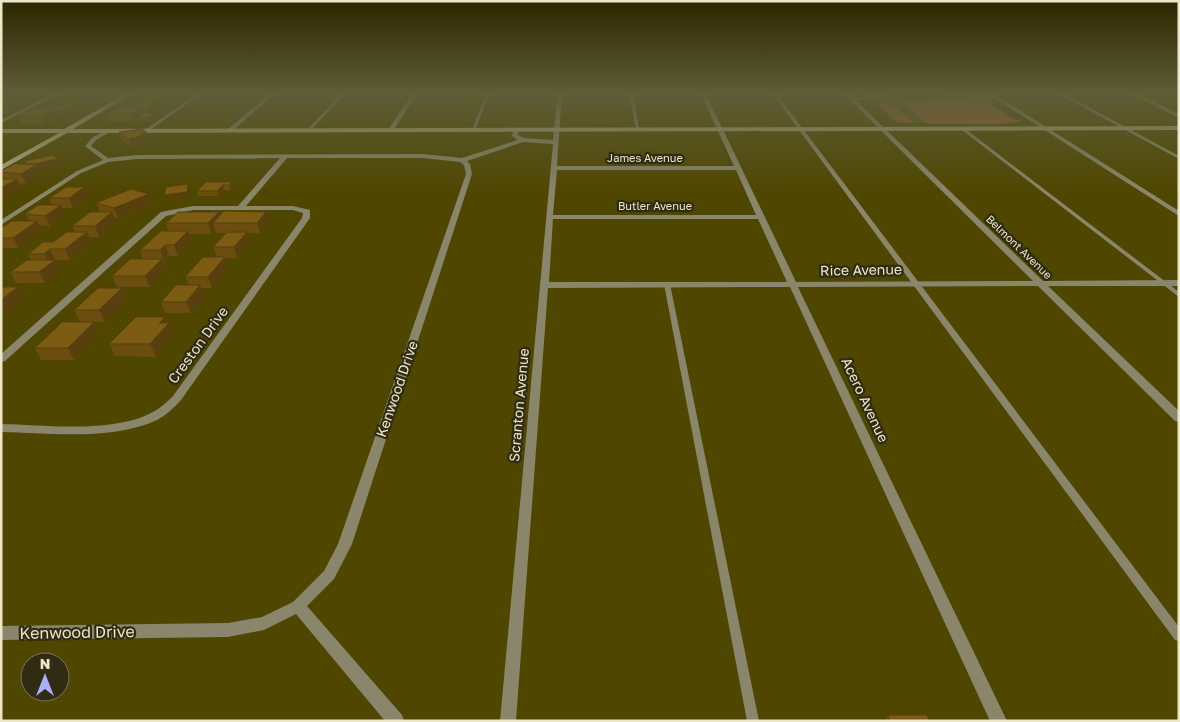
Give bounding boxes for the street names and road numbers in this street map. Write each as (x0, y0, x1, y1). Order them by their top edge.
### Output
street label: James Avenue (607, 151, 683, 164)
street label: Butler Avenue (618, 199, 692, 212)
street label: Belmont Avenue (984, 212, 1055, 281)
street label: Rice Avenue (820, 260, 902, 279)
street label: Creston Drive (164, 303, 231, 387)
street label: Kenwood Drive (372, 338, 421, 439)
street label: Scranton Avenue (505, 348, 532, 462)
street label: Acero Avenue (838, 355, 893, 445)
street label: Kenwood Drive (19, 621, 135, 643)

